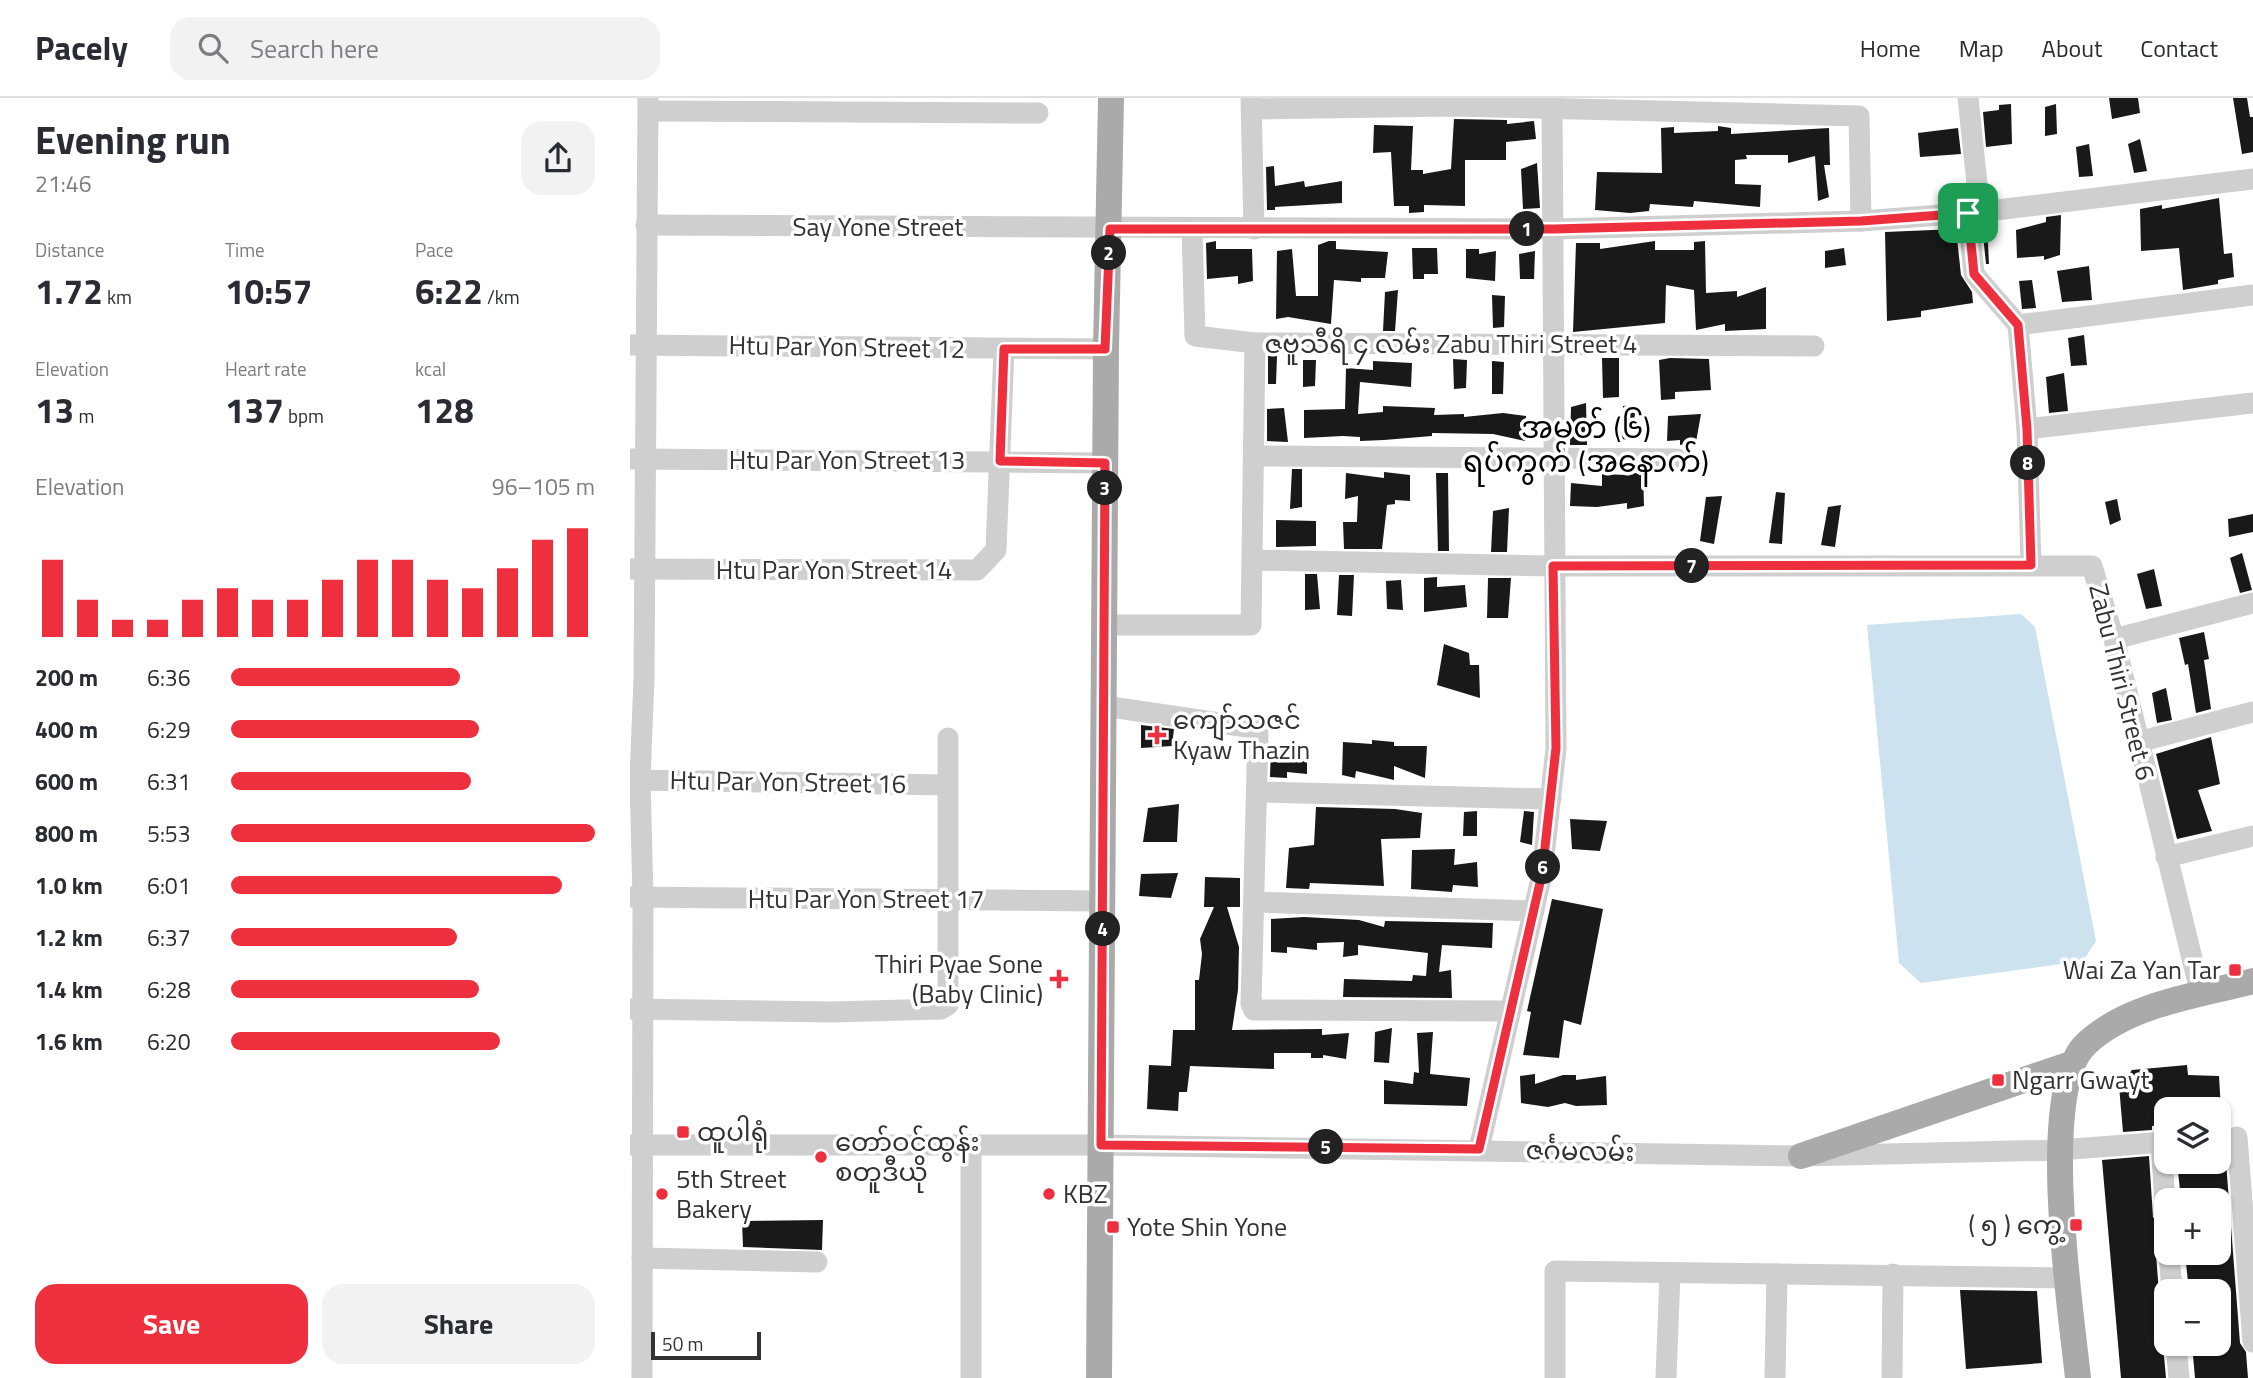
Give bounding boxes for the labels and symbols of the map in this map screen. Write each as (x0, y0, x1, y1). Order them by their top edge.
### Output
pin (1938, 183, 1998, 243)
street label: Say Yone Street (792, 207, 964, 246)
pin: 1 (1510, 212, 1544, 246)
pin: 2 (1092, 236, 1126, 270)
street label: ဇဗူသီရိ ၄ လမ်း Zabu Thiri Street 4 (1265, 324, 1637, 365)
street label: Htu Par Yon Street 12 (728, 325, 966, 368)
district label: အမှတ် (၆) ရပ်ကွက် (အနောက်) (1463, 404, 1709, 487)
street label: Htu Par Yon Street 13 (729, 440, 965, 479)
pin: 8 (2010, 446, 2046, 480)
pin: 3 (1088, 470, 1122, 506)
pin: 7 (1674, 548, 1710, 584)
street label: Htu Par Yon Street 14 (716, 550, 952, 589)
street label: Zabu Thiri Street 6 (2079, 580, 2166, 784)
place label: ကျော်သဇင် Kyaw Thazin (1173, 700, 1310, 769)
marker: ကျော်သဇင် Kyaw Thazin (1147, 725, 1167, 745)
street label: Htu Par Yon Street 16 (669, 760, 907, 803)
pin: 6 (1525, 850, 1560, 884)
street label: Htu Par Yon Street 17 (748, 879, 984, 918)
pin: 4 (1086, 912, 1120, 946)
place label: Thiri Pyae Sone (Baby Clinic) (875, 944, 1043, 1013)
place label: Wai Za Yan Tar (2063, 950, 2221, 989)
marker: Wai Za Yan Tar (2227, 962, 2243, 978)
marker: Thiri Pyae Sone (Baby Clinic) (1049, 969, 1069, 989)
place label: Ngarr Gwayt (2012, 1060, 2150, 1099)
marker: Ngarr Gwayt (1990, 1072, 2006, 1088)
place label: ထူပါရုံ (697, 1112, 768, 1153)
place label: တော်ဝင်ထွန်း စတူဒီယို (835, 1122, 980, 1193)
marker: ထူပါရုံ (675, 1124, 691, 1140)
pin: 5 (1308, 1130, 1344, 1164)
street label: ဇင်္ဂမလမ်း (1525, 1130, 1635, 1171)
marker: တော်ဝင်ထွန်း စတူဒီယို (813, 1149, 829, 1165)
place label: 5th Street Bakery (676, 1159, 786, 1228)
place label: KBZ (1063, 1174, 1108, 1213)
marker: 5th Street Bakery (654, 1186, 670, 1202)
marker: KBZ (1041, 1186, 1057, 1202)
place label: ( ၅ ) ကွေ့ (1968, 1205, 2066, 1246)
place label: Yote Shin Yone (1127, 1207, 1287, 1246)
marker: ( ၅ ) ကွေ့ (2068, 1217, 2084, 1233)
marker: Yote Shin Yone (1105, 1219, 1121, 1235)
scale bar (651, 1329, 761, 1361)

